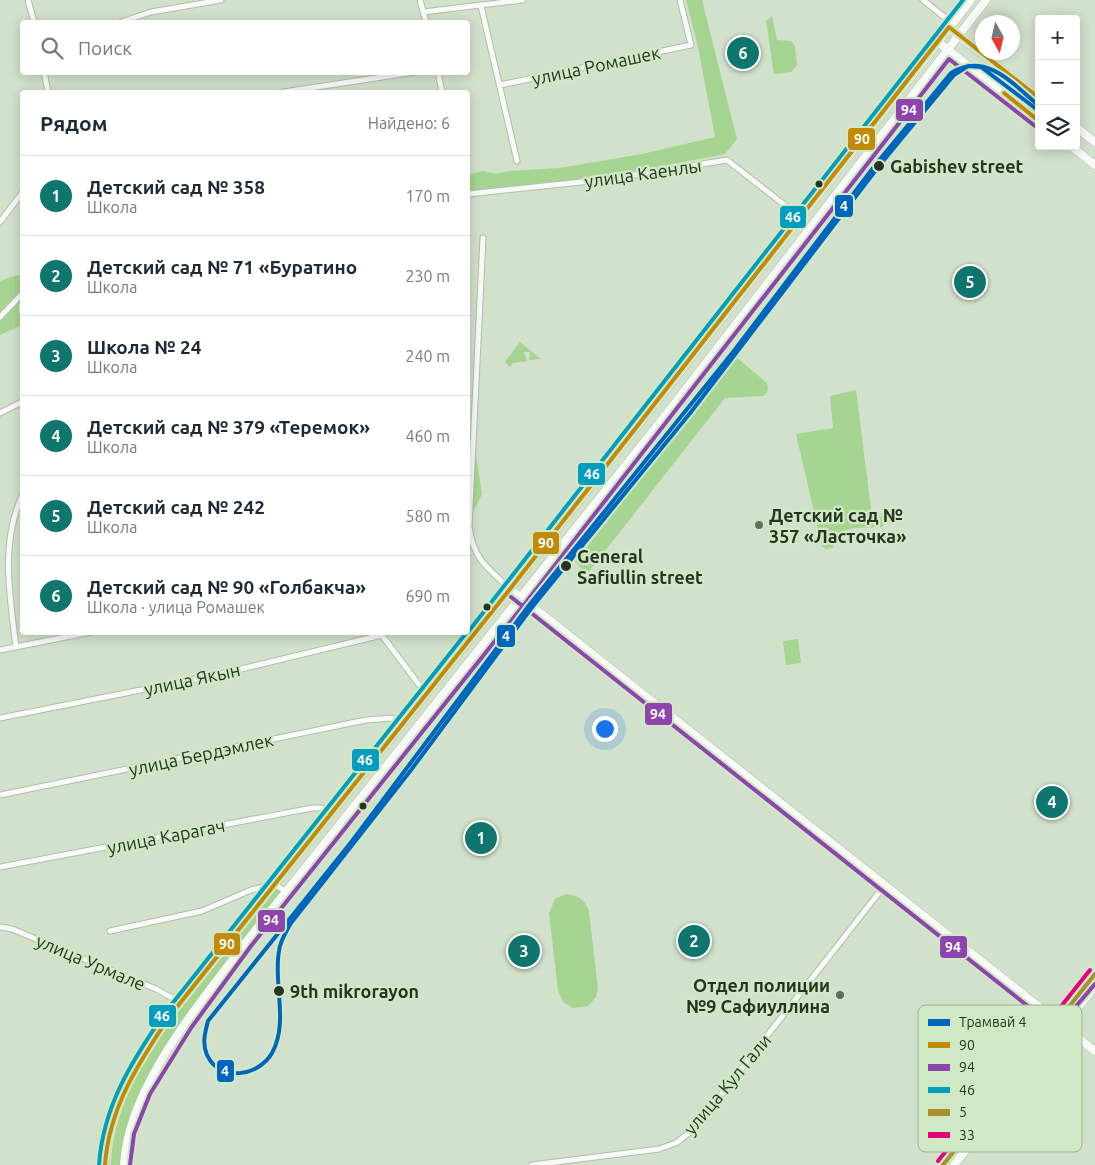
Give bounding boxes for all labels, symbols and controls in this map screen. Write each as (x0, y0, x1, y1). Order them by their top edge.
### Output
north arrow (975, 15, 1020, 60)
map controls (1035, 15, 1080, 150)
button: + (1035, 15, 1080, 60)
search box (20, 20, 470, 75)
icon: search (38, 34, 66, 62)
pin: 6 (727, 34, 759, 72)
text: Поиск (78, 37, 132, 59)
street label: улица Ромашек (530, 42, 662, 88)
button: − (1035, 60, 1080, 105)
line badge: 94 (895, 98, 924, 122)
text: 94 (901, 102, 917, 118)
button: layers (1035, 105, 1080, 150)
text: Рядом (40, 111, 108, 135)
text: Найдено: 6 (368, 114, 450, 132)
line badge: 90 (847, 127, 876, 151)
text: 90 (854, 131, 870, 147)
street label: улица Каенлы (583, 155, 703, 191)
place label: Gabishev street (890, 156, 1024, 176)
marker: Gabishev street (872, 159, 886, 173)
text: Детский сад № 358 (87, 176, 265, 198)
unlabelled marker (814, 179, 824, 189)
text: 1 (51, 187, 61, 205)
text: 170 m (405, 187, 450, 205)
line badge: 4 (834, 194, 854, 218)
text: Школа (87, 198, 137, 216)
text: 4 (840, 198, 848, 214)
line badge: 46 (779, 205, 807, 229)
text: 46 (785, 209, 801, 225)
text: Детский сад № 71 «Буратино (87, 256, 357, 278)
pin: 5 (954, 263, 986, 301)
text: 2 (51, 267, 61, 285)
text: 230 m (405, 267, 450, 285)
text: Школа (87, 278, 137, 296)
text: Школа № 24 (87, 336, 201, 358)
text: 3 (51, 347, 61, 365)
text: 240 m (405, 347, 450, 365)
text: Школа (87, 358, 137, 376)
text: Детский сад № 379 «Теремок» (87, 416, 370, 438)
text: 4 (51, 427, 61, 445)
text: 460 m (405, 427, 450, 445)
text: Школа (87, 438, 137, 456)
line badge: 46 (577, 462, 606, 486)
text: 46 (584, 466, 600, 482)
text: Детский сад № 242 (87, 496, 265, 518)
place label: Детский сад № 357 «Ласточка» (769, 505, 906, 546)
text: 5 (51, 507, 61, 525)
text: 580 m (405, 507, 450, 525)
text: Школа (87, 518, 137, 536)
marker: Детский сад № 357 «Ласточка» (753, 519, 765, 531)
line badge: 90 (532, 531, 560, 555)
text: 90 (538, 535, 554, 551)
place label: General Safiullin street (577, 546, 703, 587)
marker: General Safiullin street (559, 559, 573, 573)
text: Детский сад № 90 «Голбакча» (87, 576, 366, 598)
text: 6 (51, 587, 61, 605)
text: 690 m (405, 587, 450, 605)
text: Школа · улица Ромашек (87, 598, 265, 616)
unlabelled marker (482, 602, 492, 612)
line badge: 4 (496, 624, 516, 648)
text: 4 (502, 628, 510, 644)
street label: улица Якын (142, 659, 242, 699)
line badge: 94 (644, 702, 673, 726)
text: 94 (650, 706, 666, 722)
your location (592, 716, 618, 742)
street label: улица Бердэмлек (127, 729, 275, 779)
line badge: 46 (351, 748, 380, 772)
text: 46 (357, 752, 373, 768)
pin: 4 (1036, 783, 1068, 821)
unlabelled marker (358, 801, 368, 811)
street label: улица Карагач (106, 815, 226, 857)
pin: 1 (465, 819, 497, 857)
line badge: 94 (257, 909, 286, 933)
text: 94 (263, 912, 279, 928)
pin: 2 (678, 922, 710, 960)
street label: улица Урмале (33, 930, 149, 994)
line badge: 90 (213, 932, 241, 956)
pin: 3 (508, 932, 540, 970)
line badge: 94 (939, 935, 968, 959)
text: 90 (219, 936, 235, 952)
text: 94 (945, 939, 961, 955)
place label: Отдел полиции №9 Сафиуллина (686, 975, 830, 1016)
place label: 9th mikrorayon (290, 981, 419, 1001)
marker: 9th mikrorayon (272, 984, 286, 998)
marker: Отдел полиции №9 Сафиуллина (834, 989, 846, 1001)
line badge: 46 (148, 1004, 177, 1028)
legend (918, 1005, 1082, 1152)
text: 46 (154, 1008, 170, 1024)
text: Трамвай 4 (959, 1014, 1026, 1030)
street label: улица Кул Гали (679, 1030, 775, 1138)
text: 90 (959, 1037, 975, 1053)
line badge: 4 (216, 1059, 235, 1083)
text: 94 (959, 1059, 975, 1075)
text: 4 (221, 1063, 229, 1079)
text: 46 (959, 1082, 975, 1098)
text: 5 (959, 1104, 967, 1120)
text: 33 (959, 1127, 975, 1143)

